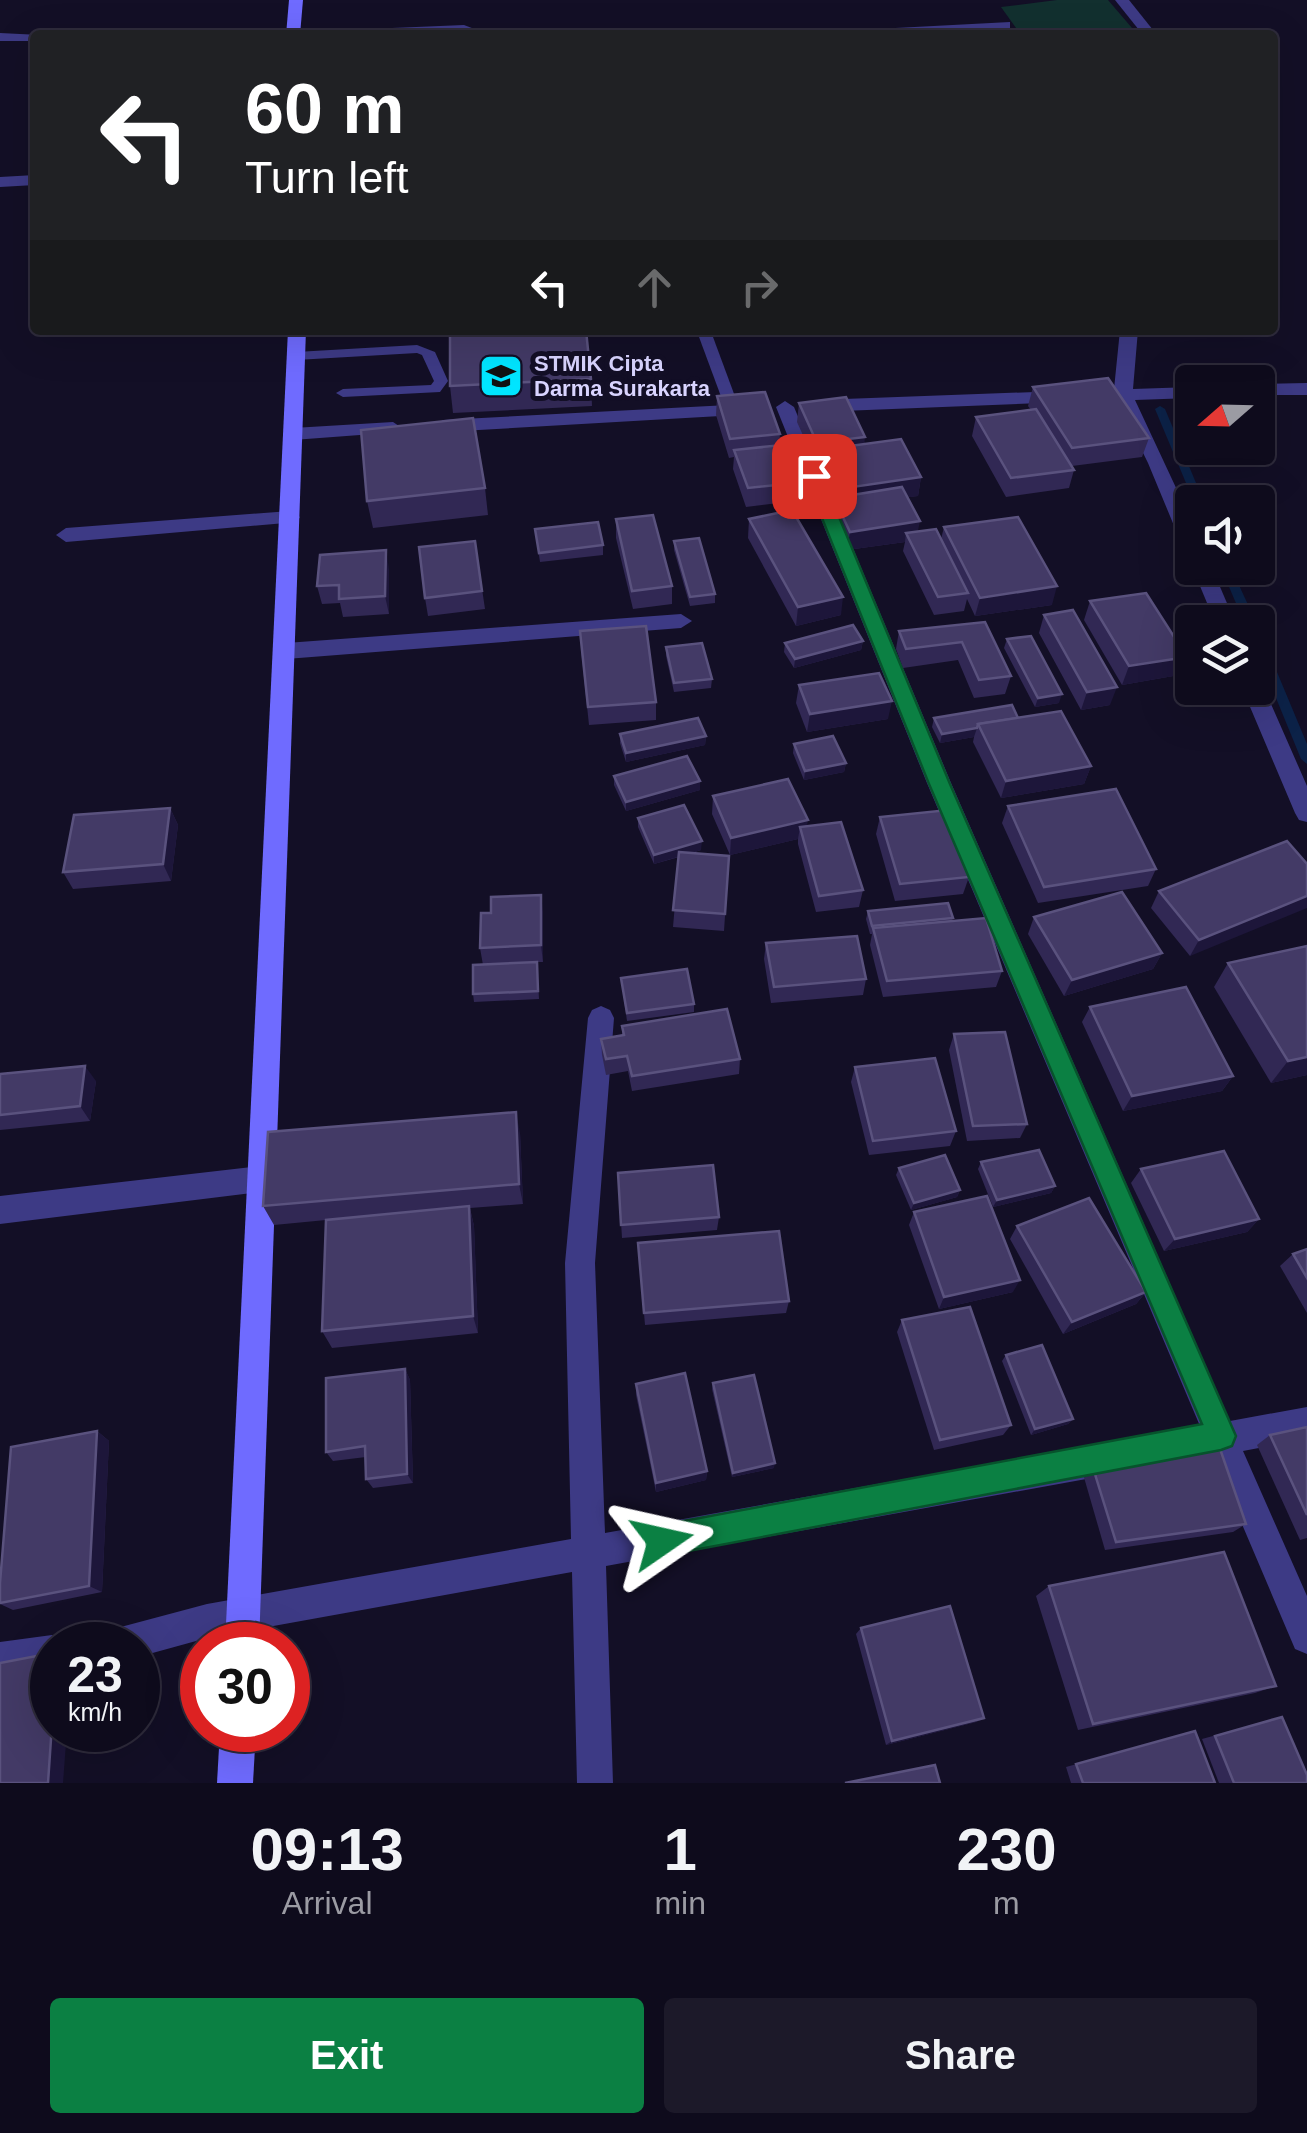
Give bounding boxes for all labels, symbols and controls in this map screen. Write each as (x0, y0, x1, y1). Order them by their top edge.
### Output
icon: left (80, 70, 210, 200)
text: 60 m (245, 70, 405, 148)
text: Turn left (245, 152, 408, 203)
icon: left (522, 260, 577, 315)
icon: ahead (627, 260, 682, 315)
icon: right (732, 260, 787, 315)
place label: STMIK Cipta Darma Surakarta (534, 351, 711, 401)
school or university icon: STMIK Cipta Darma Surakarta (478, 353, 524, 399)
north arrow (1175, 365, 1275, 465)
map controls (1175, 365, 1275, 705)
pin (772, 434, 857, 519)
icon: arrive (787, 449, 842, 504)
button: sound (1175, 485, 1275, 585)
button: layers (1175, 605, 1275, 705)
position arrow (610, 1489, 714, 1593)
speed limit sign: 30 (180, 1622, 310, 1752)
text: 23 (67, 1647, 123, 1703)
text: km/h (68, 1698, 122, 1726)
text: 09:13 (250, 1816, 404, 1883)
text: 1 (663, 1816, 697, 1883)
text: 230 (956, 1816, 1057, 1883)
text: Arrival (282, 1885, 373, 1921)
text: min (654, 1885, 706, 1921)
text: m (993, 1885, 1020, 1921)
button: Exit (50, 1998, 644, 2113)
button: Share (664, 1998, 1257, 2113)

